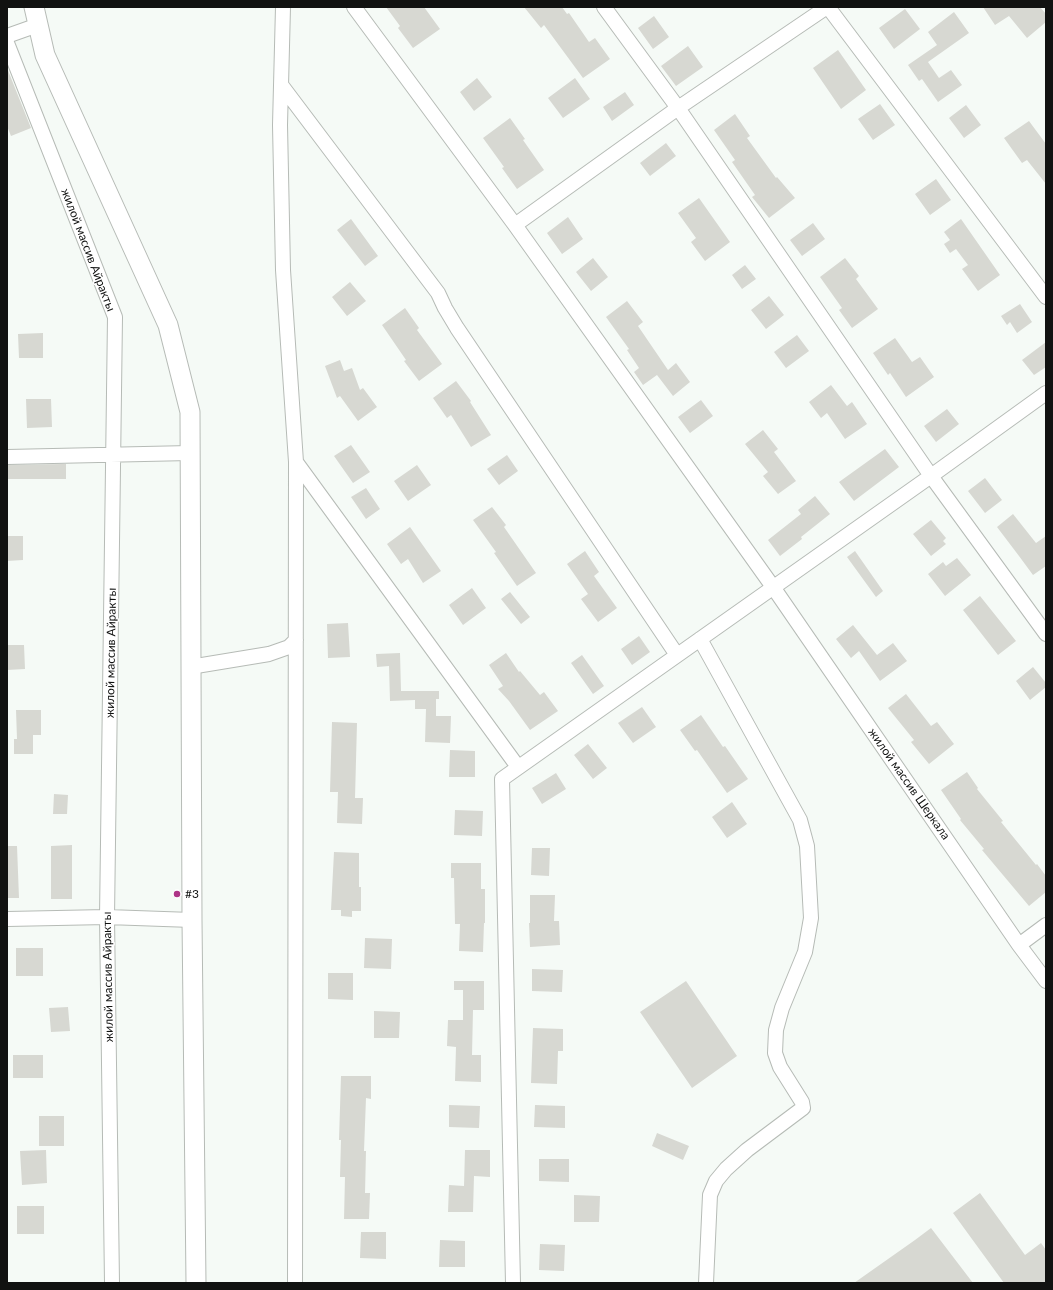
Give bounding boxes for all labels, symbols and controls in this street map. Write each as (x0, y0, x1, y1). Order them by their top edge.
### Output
street label: жилой массив Айракты (58, 187, 118, 313)
street label: жилой массив Айракты (103, 588, 119, 718)
street label: жилой массив Шеркала (865, 725, 953, 843)
place label: #3 (185, 887, 199, 901)
marker: #3 (172, 889, 182, 899)
street label: жилой массив Айракты (100, 912, 116, 1042)

